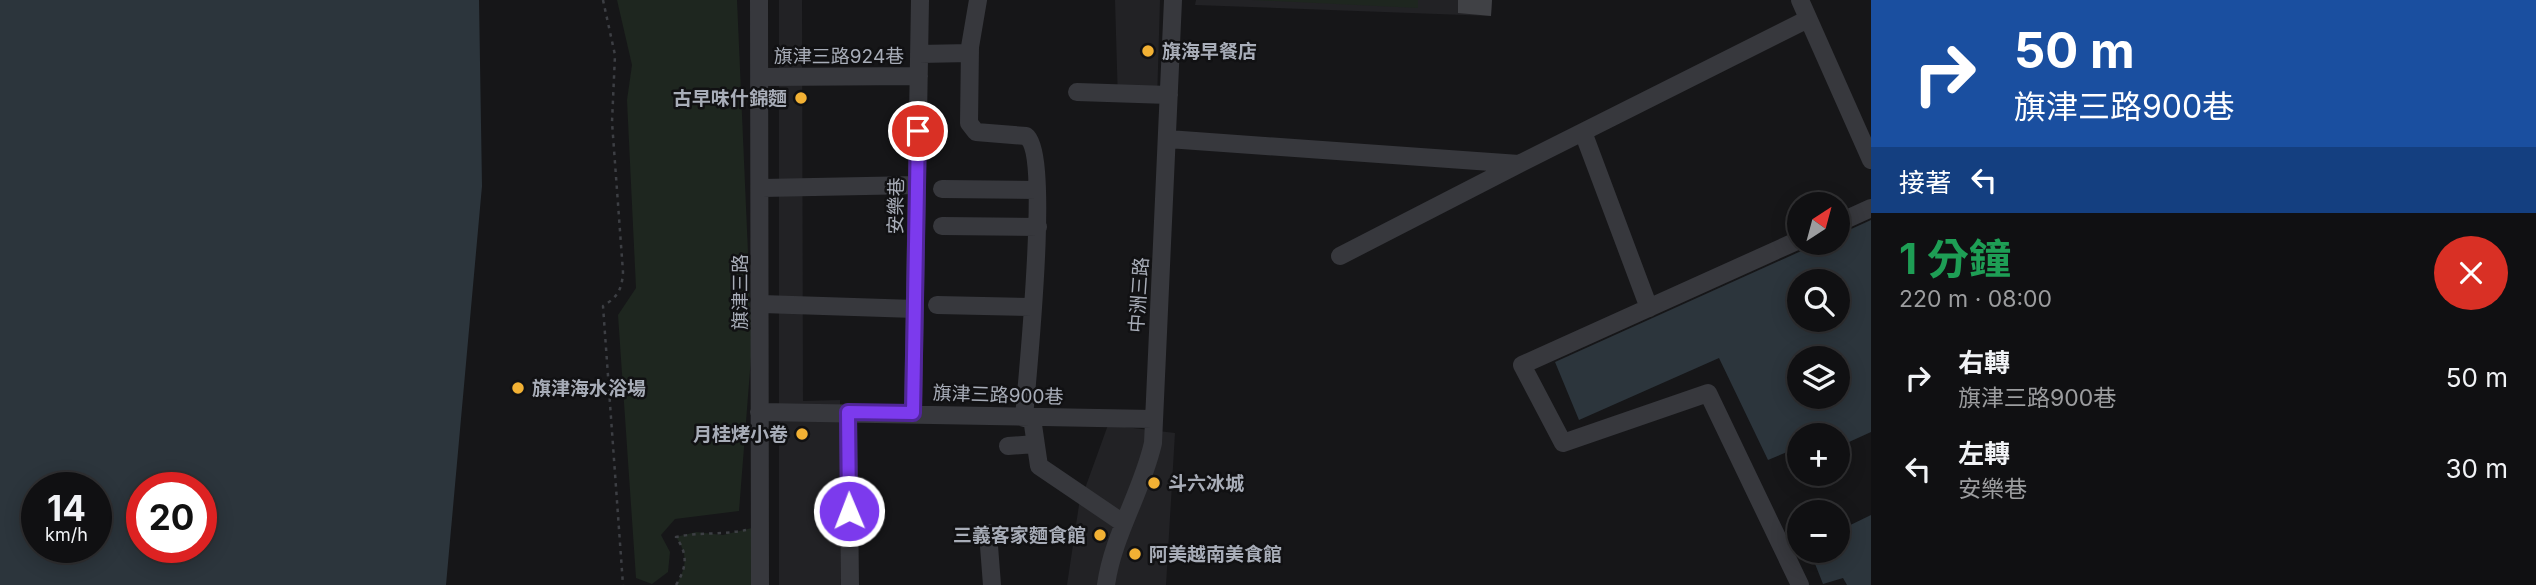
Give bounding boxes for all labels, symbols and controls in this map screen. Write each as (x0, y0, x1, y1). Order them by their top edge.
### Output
text: 50 m (2014, 21, 2135, 80)
icon: right (1899, 28, 1990, 119)
place label: 旗海早餐店 (1162, 40, 1257, 63)
marker: 旗海早餐店 (1140, 43, 1156, 59)
street label: 旗津三路924巷 (774, 45, 904, 68)
place label: 古早味什錦麵 (673, 87, 787, 110)
text: 旗津三路900巷 (2014, 87, 2234, 126)
marker: 古早味什錦麵 (793, 90, 809, 106)
pin (888, 101, 948, 161)
icon: arrive (899, 112, 937, 150)
icon: left (1965, 161, 2003, 199)
text: 接著 (1899, 167, 1951, 198)
street label: 安樂巷 (884, 177, 908, 235)
north arrow (1787, 192, 1850, 256)
map controls (1787, 192, 1850, 563)
text: 1 分鐘 (1899, 233, 2011, 284)
button: close (2434, 236, 2508, 310)
street label: 旗津三路 (729, 254, 752, 330)
street label: 中洲三路 (1125, 256, 1153, 334)
button: search (1787, 269, 1850, 332)
text: 220 m · 08:00 (1899, 285, 2052, 313)
button: layers (1787, 346, 1850, 409)
text: 右轉 (1958, 347, 2010, 378)
icon: right (1899, 359, 1937, 397)
text: 50 m (2446, 362, 2508, 393)
place label: 旗津海水浴場 (532, 377, 646, 400)
marker: 旗津海水浴場 (510, 380, 526, 396)
street label: 旗津三路900巷 (932, 381, 1064, 409)
text: 旗津三路900巷 (1958, 384, 2116, 412)
place label: 月桂烤小卷 (693, 423, 788, 446)
button: + (1787, 423, 1850, 486)
marker: 月桂烤小卷 (794, 426, 810, 442)
text: 左轉 (1958, 438, 2010, 469)
icon: left (1899, 450, 1937, 488)
text: 30 m (2445, 453, 2508, 484)
speed limit sign: 20 (126, 472, 217, 563)
place label: 斗六冰城 (1168, 472, 1244, 495)
position arrow (812, 474, 886, 548)
marker: 斗六冰城 (1146, 475, 1162, 491)
text: 安樂巷 (1958, 475, 2027, 503)
text: 14 (47, 487, 86, 529)
button: − (1787, 500, 1850, 563)
text: km/h (45, 524, 88, 545)
place label: 三義客家麵食館 (953, 524, 1086, 547)
marker: 三義客家麵食館 (1092, 527, 1108, 543)
place label: 阿美越南美食館 (1149, 543, 1282, 566)
marker: 阿美越南美食館 (1127, 546, 1143, 562)

